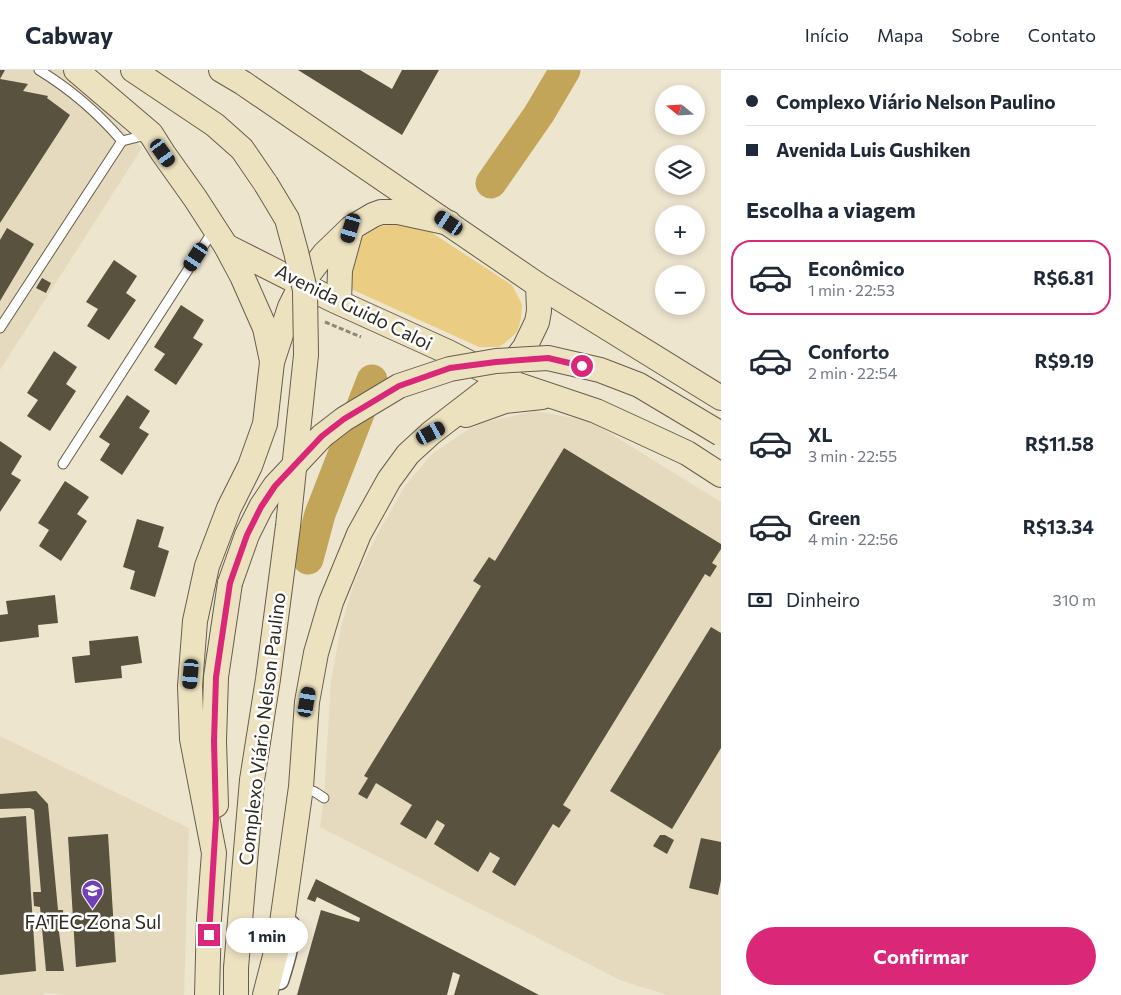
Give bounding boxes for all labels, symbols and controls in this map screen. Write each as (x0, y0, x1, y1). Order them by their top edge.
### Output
text: Cabway (25, 20, 113, 49)
text: Início (805, 24, 849, 46)
text: Mapa (877, 24, 923, 46)
text: Sobre (951, 24, 1000, 46)
text: Contato (1028, 24, 1096, 46)
north arrow (655, 85, 705, 135)
map controls (655, 85, 705, 315)
text: Complexo Viário Nelson Paulino (776, 90, 1056, 113)
car (148, 136, 177, 170)
text: Avenida Luis Gushiken (776, 138, 971, 161)
button: layers (655, 145, 705, 195)
text: Escolha a viagem (746, 196, 916, 223)
button: + (655, 205, 705, 255)
car (432, 208, 465, 238)
car (339, 211, 362, 245)
car (181, 240, 210, 274)
icon: car (748, 255, 793, 300)
text: Econômico (808, 257, 905, 280)
street label: Avenida Guido Caloi (272, 259, 436, 354)
button: − (655, 265, 705, 315)
text: R$6.81 (1033, 266, 1094, 289)
text: 1 min · 22:53 (808, 280, 895, 299)
icon: car (748, 338, 793, 383)
text: Conforto (808, 340, 889, 363)
text: R$9.19 (1035, 349, 1094, 372)
route start (571, 355, 593, 377)
text: 2 min · 22:54 (808, 363, 897, 382)
car (414, 419, 447, 447)
icon: car (748, 421, 793, 466)
text: XL (808, 423, 833, 446)
text: R$11.58 (1025, 432, 1094, 455)
text: 3 min · 22:55 (808, 446, 897, 465)
icon: car (748, 504, 793, 549)
text: Green (808, 506, 860, 529)
text: R$13.34 (1023, 515, 1094, 538)
text: 4 min · 22:56 (808, 529, 898, 548)
icon: cash (746, 586, 774, 614)
text: Dinheiro (786, 588, 860, 611)
text: 310 m (1053, 590, 1096, 609)
street label: Complexo Viário Nelson Paulino (233, 591, 290, 867)
car (182, 658, 199, 690)
car (297, 686, 316, 718)
school or university icon: FATEC Zona Sul (81, 879, 105, 910)
place label: FATEC Zona Sul (25, 910, 161, 933)
callout: 1 min (226, 918, 309, 952)
route end (198, 924, 220, 946)
text: 1 min (248, 926, 286, 945)
button: Confirmar (746, 927, 1096, 985)

